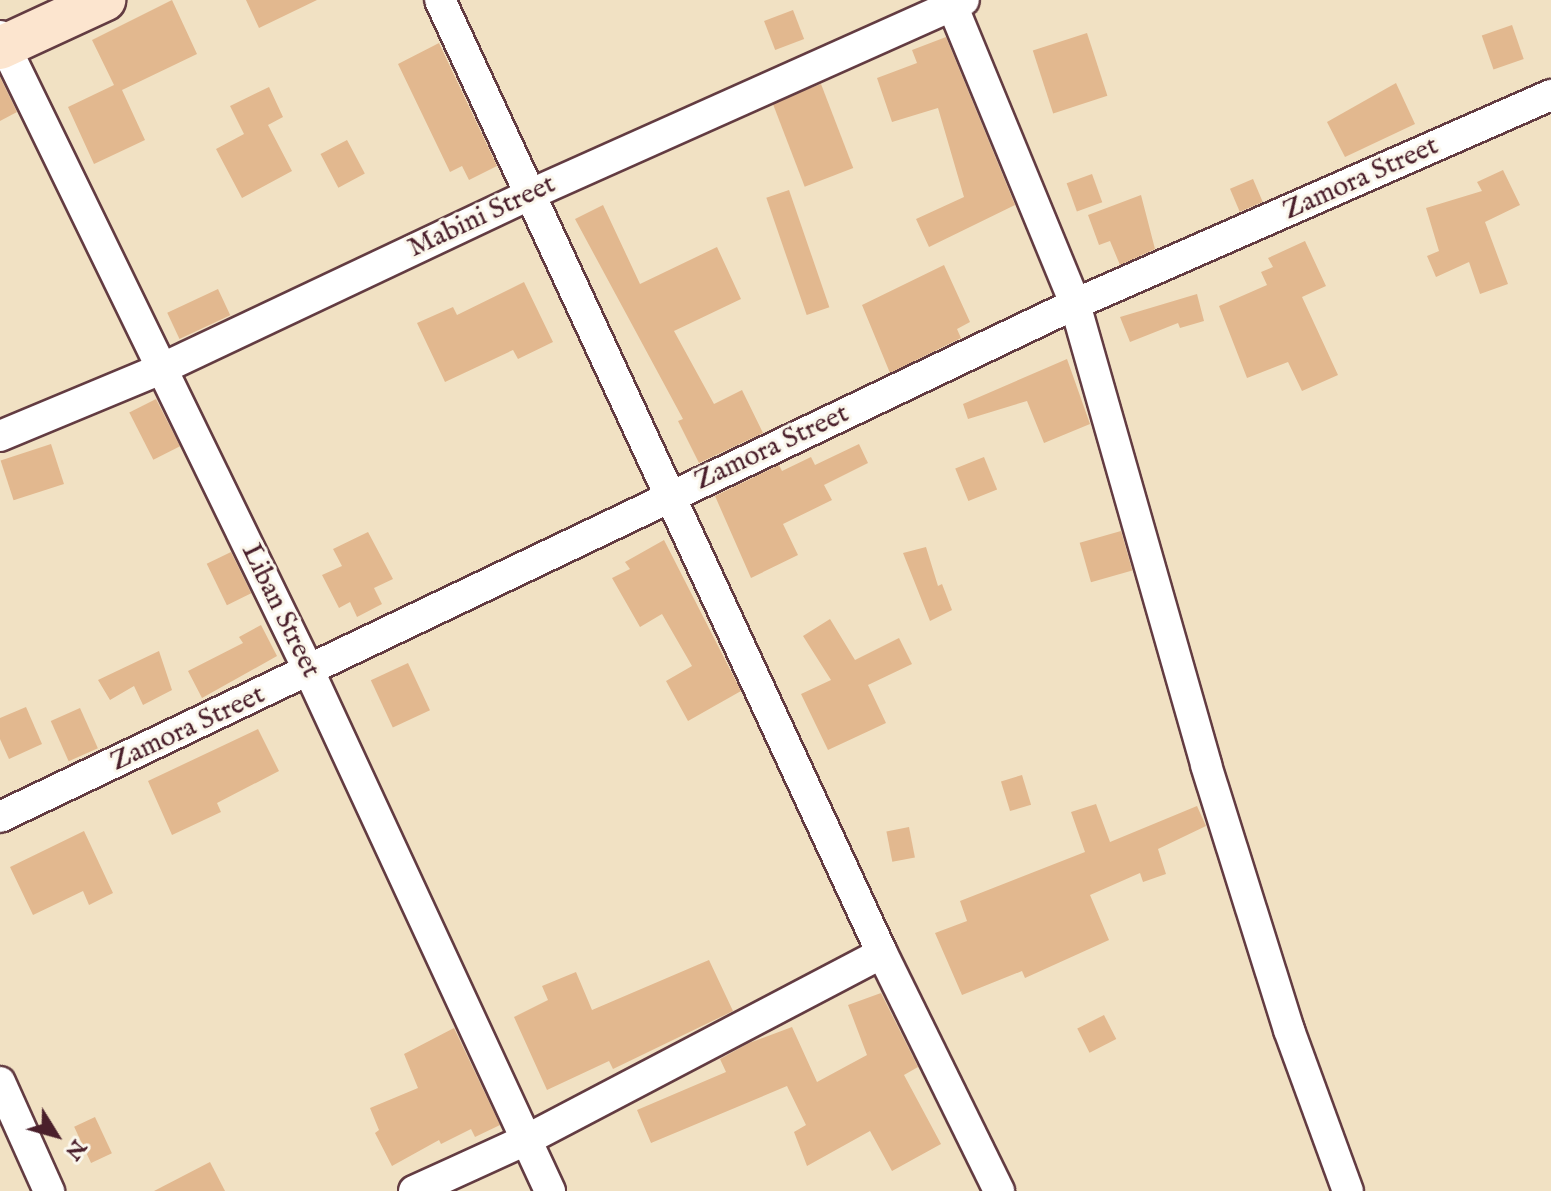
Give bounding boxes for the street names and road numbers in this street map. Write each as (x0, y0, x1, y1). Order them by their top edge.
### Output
street label: Zamora Street (1278, 130, 1444, 228)
street label: Mabini Street (403, 168, 561, 266)
street label: Zamora Street (690, 398, 854, 498)
street label: Liban Street (233, 538, 327, 684)
street label: Zamora Street (106, 679, 270, 779)

